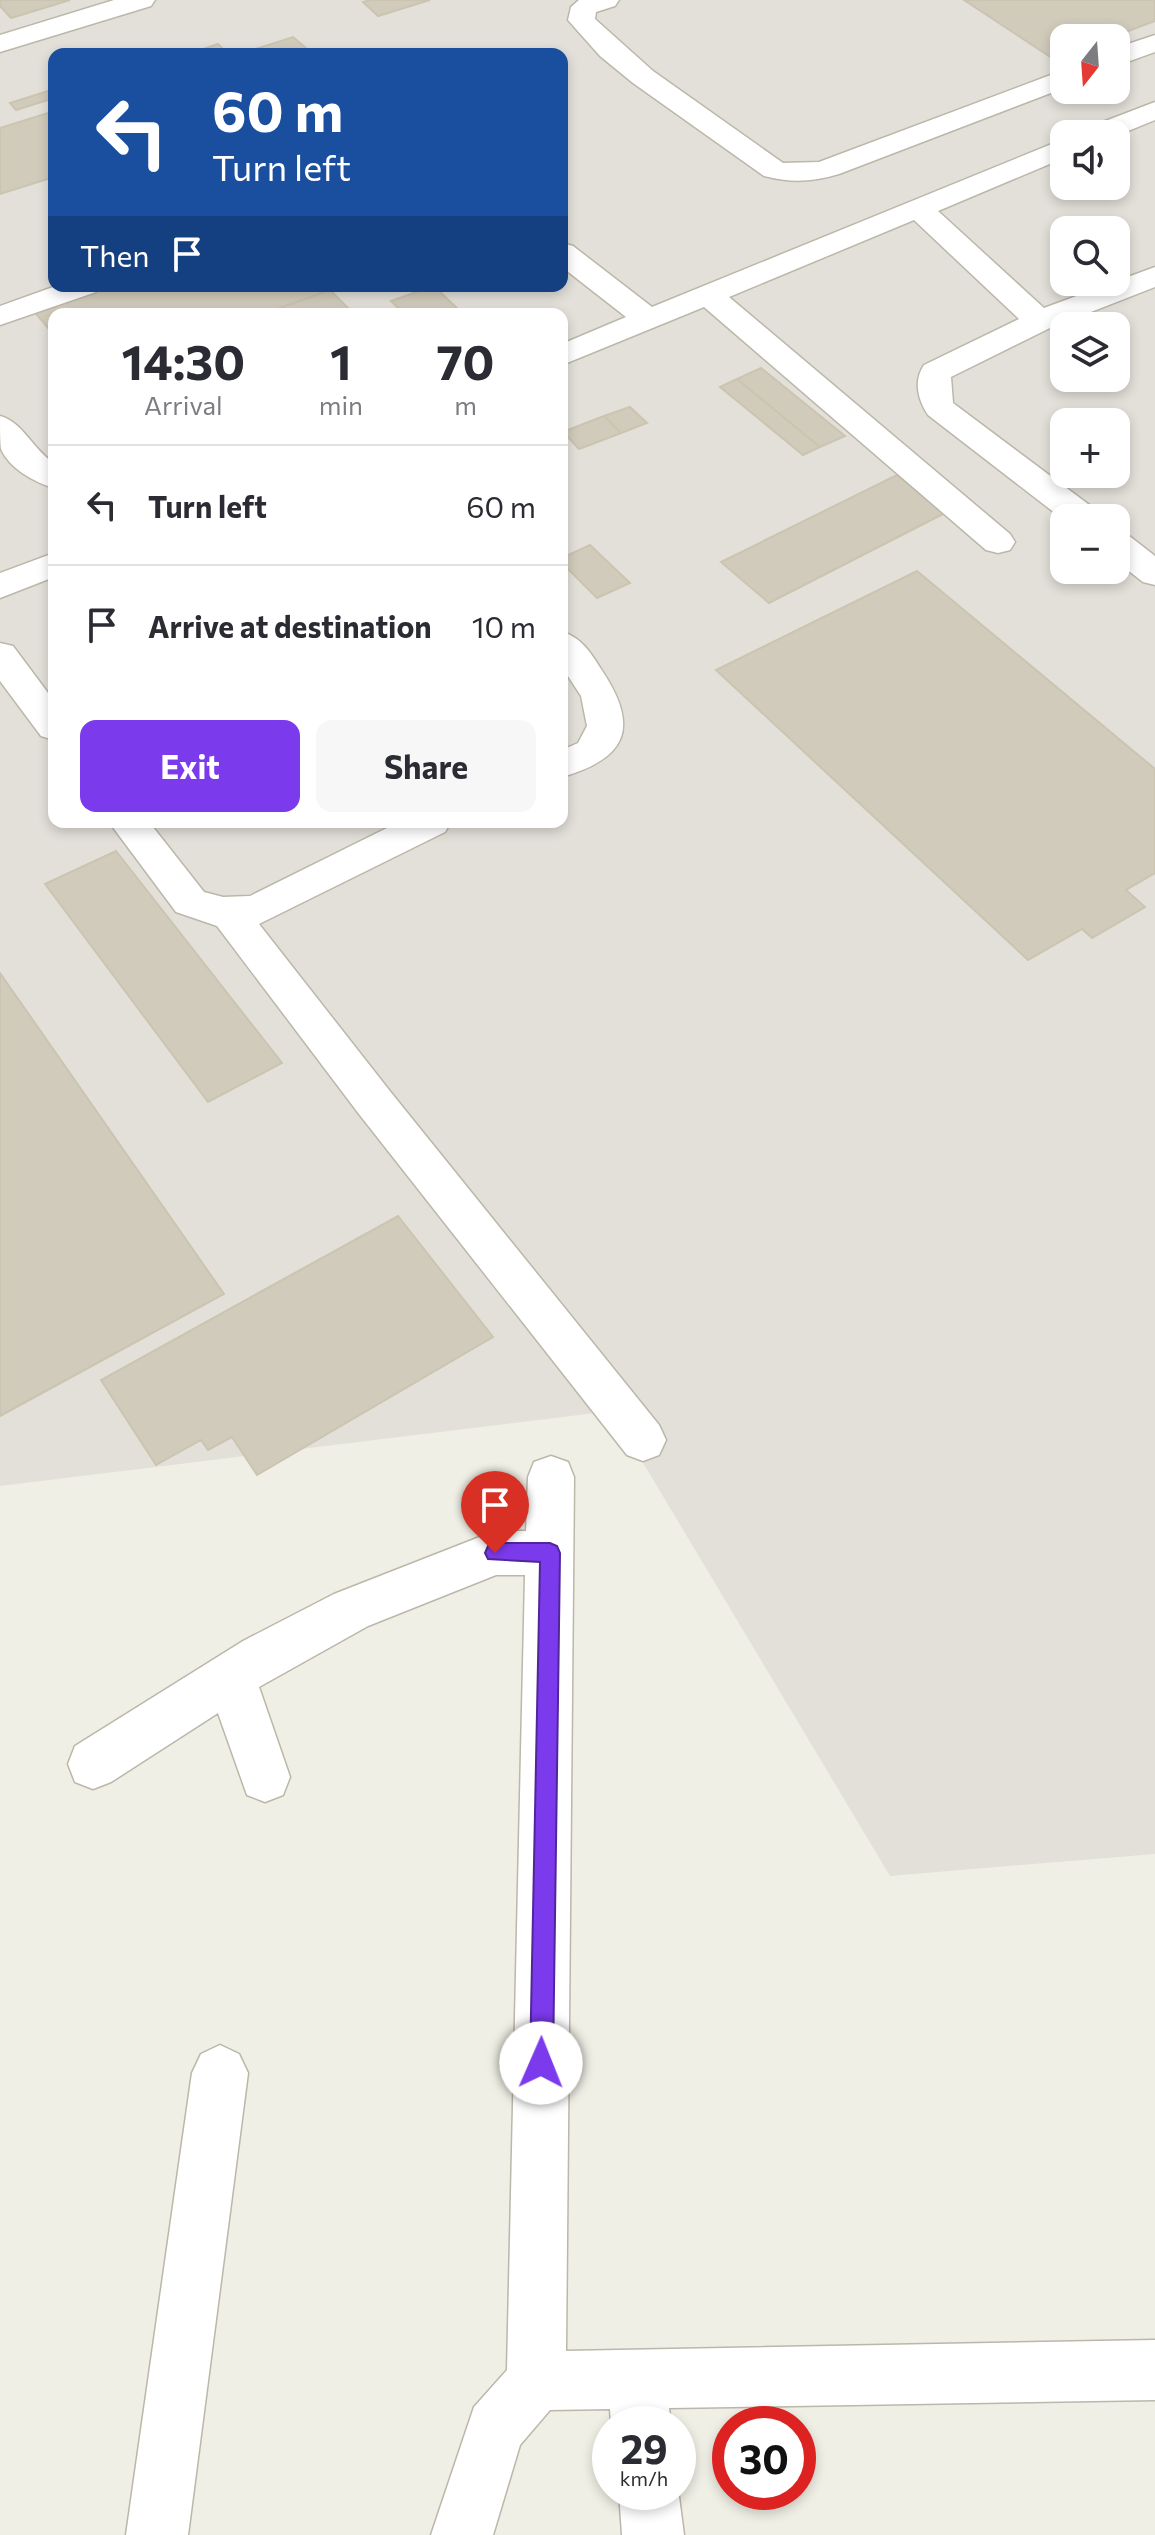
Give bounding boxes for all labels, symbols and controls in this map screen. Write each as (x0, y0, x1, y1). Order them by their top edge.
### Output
north arrow (1050, 24, 1130, 104)
map controls (1050, 24, 1130, 584)
text: 60 m (212, 75, 343, 144)
icon: left (80, 80, 184, 184)
button: sound (1050, 120, 1130, 200)
text: Turn left (212, 144, 351, 188)
button: search (1050, 216, 1130, 296)
icon: arrive (165, 232, 209, 276)
text: Then (80, 236, 149, 273)
button: layers (1050, 312, 1130, 392)
text: 14:30 (122, 331, 245, 390)
text: 1 (330, 331, 352, 390)
text: 70 (437, 331, 494, 390)
text: Arrival (144, 389, 223, 420)
text: min (319, 389, 363, 420)
text: m (454, 389, 477, 420)
button: + (1050, 408, 1130, 488)
icon: left (80, 483, 124, 527)
text: Turn left (148, 487, 267, 524)
text: 60 m (466, 487, 536, 524)
button: − (1050, 504, 1130, 584)
icon: arrive (80, 603, 124, 647)
text: Arrive at destination (148, 607, 432, 644)
text: 10 m (472, 607, 536, 644)
button: Exit (80, 720, 300, 812)
button: Share (316, 720, 536, 812)
pin (461, 1471, 529, 1553)
icon: arrive (473, 1483, 517, 1527)
position arrow (499, 2021, 583, 2105)
speed limit sign: 30 (712, 2406, 816, 2510)
text: 29 (620, 2423, 668, 2472)
text: km/h (620, 2466, 668, 2490)

